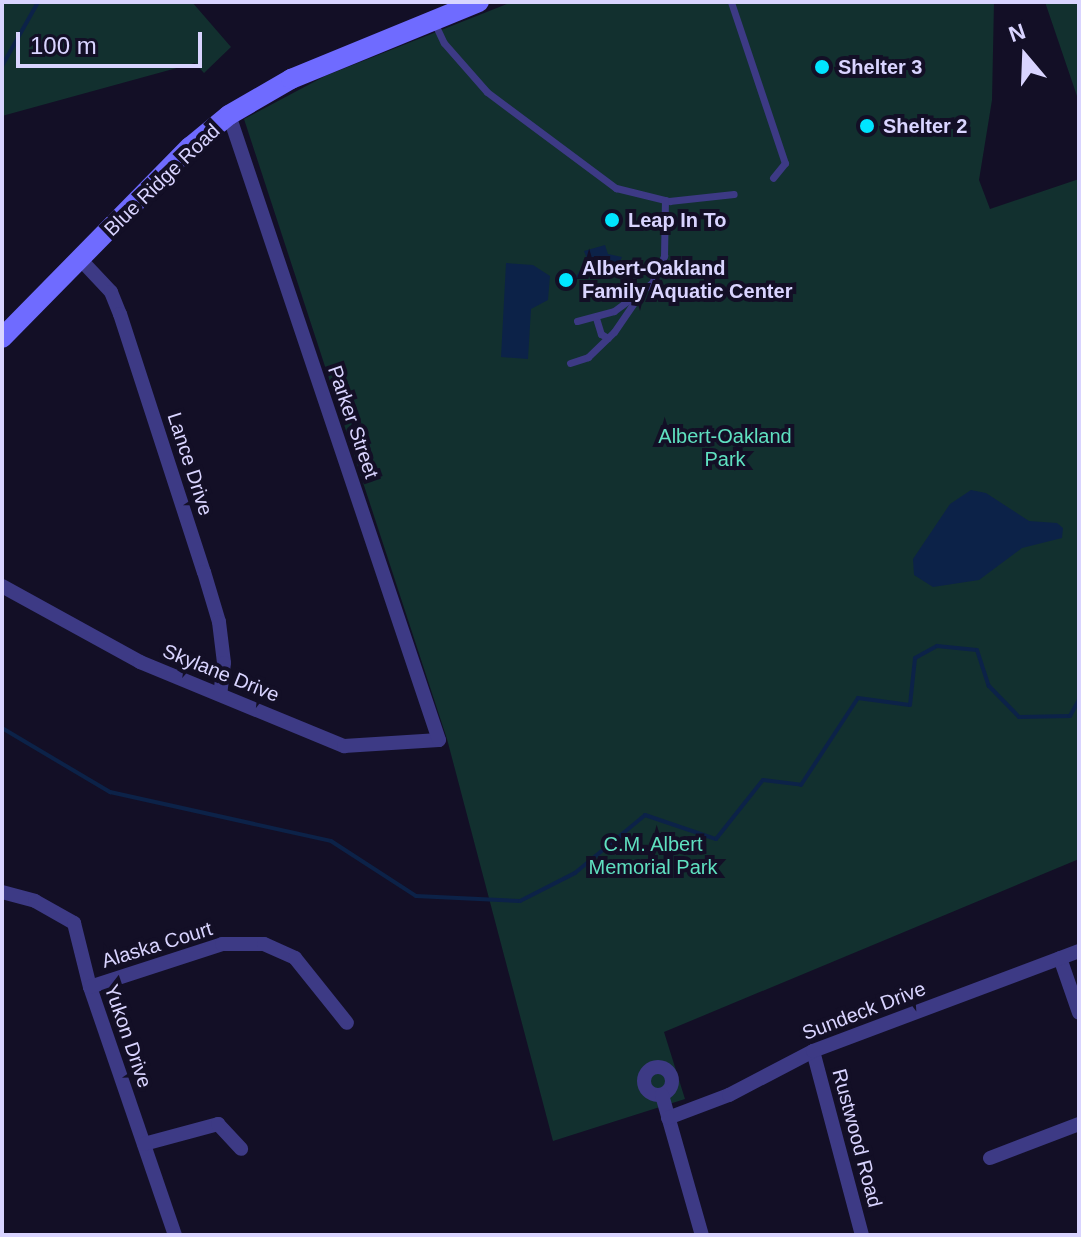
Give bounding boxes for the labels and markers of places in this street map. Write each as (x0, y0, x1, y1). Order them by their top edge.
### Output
place label: Shelter 3 (838, 55, 922, 79)
marker: Shelter 3 (813, 58, 831, 76)
place label: Shelter 2 (883, 114, 967, 138)
marker: Shelter 2 (858, 117, 876, 135)
place label: Leap In To (628, 208, 727, 232)
marker: Leap In To (603, 211, 621, 229)
place label: Albert-Oakland Family Aquatic Center (582, 256, 793, 303)
marker: Albert-Oakland Family Aquatic Center (557, 271, 575, 289)

